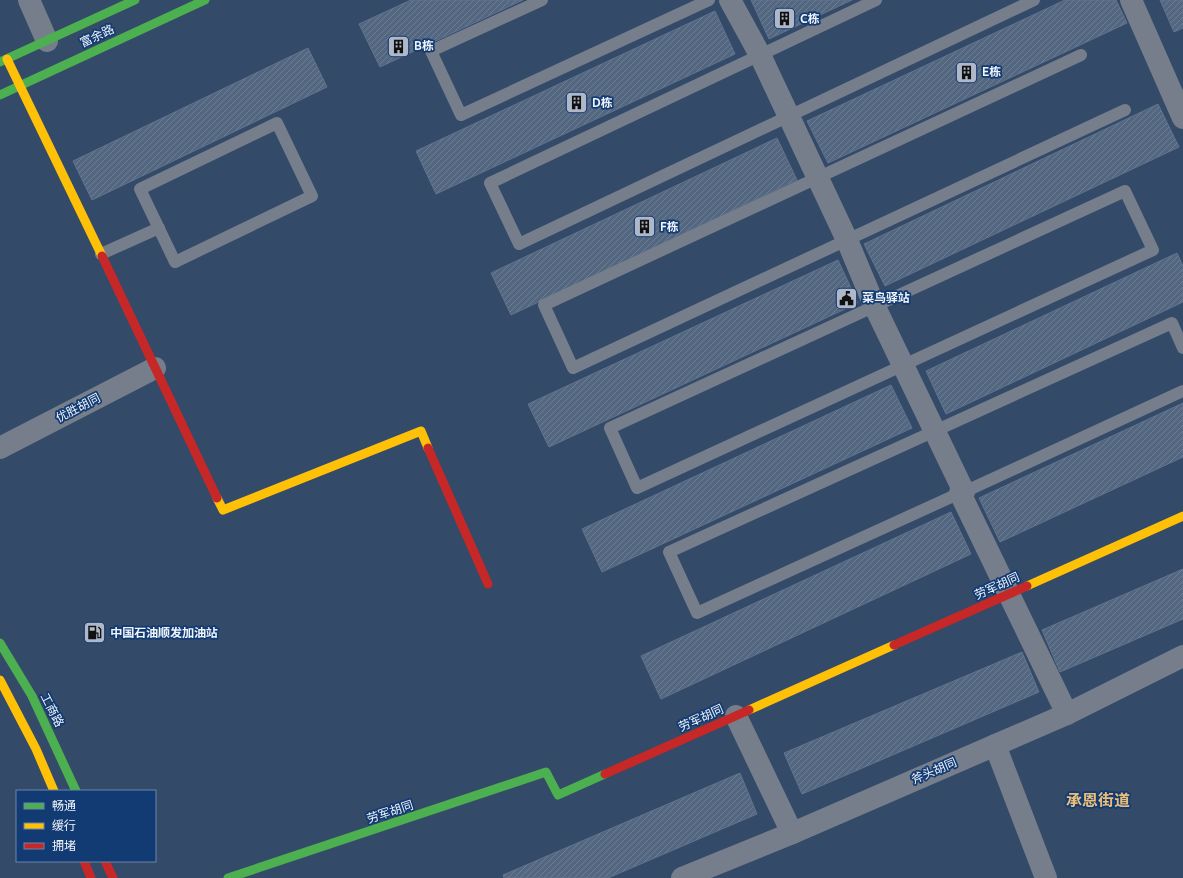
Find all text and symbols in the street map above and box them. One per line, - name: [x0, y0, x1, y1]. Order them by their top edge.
- building icon: C栋: [772, 6, 798, 32]
- place label: C栋: [800, 12, 820, 25]
- street label: 富余路: [78, 22, 116, 49]
- building icon: B栋: [385, 33, 411, 59]
- place label: B栋: [414, 39, 434, 52]
- building icon: E栋: [954, 59, 980, 85]
- place label: E栋: [982, 65, 1001, 78]
- building icon: D栋: [563, 90, 589, 116]
- place label: D栋: [592, 96, 613, 109]
- building icon: F栋: [631, 214, 657, 240]
- place label: F栋: [660, 220, 679, 233]
- public building icon: 菜鸟驿站: [833, 285, 859, 311]
- place label: 菜鸟驿站: [862, 291, 910, 304]
- street label: 优胜胡同: [53, 391, 102, 424]
- street label: 劳军胡同: [972, 570, 1021, 601]
- fuel station icon: 中国石油顺发加油站: [82, 620, 108, 646]
- place label: 中国石油顺发加油站: [110, 626, 218, 639]
- street label: 工商路: [38, 691, 66, 729]
- street label: 劳军胡同: [676, 702, 725, 733]
- street label: 斧头胡同: [909, 755, 958, 786]
- legend: [16, 790, 156, 862]
- district label: 承恩街道: [1066, 791, 1130, 809]
- street label: 劳军胡同: [365, 798, 415, 825]
- text: 畅通: [52, 799, 76, 812]
- text: 缓行: [52, 819, 76, 832]
- text: 拥堵: [52, 839, 76, 852]

